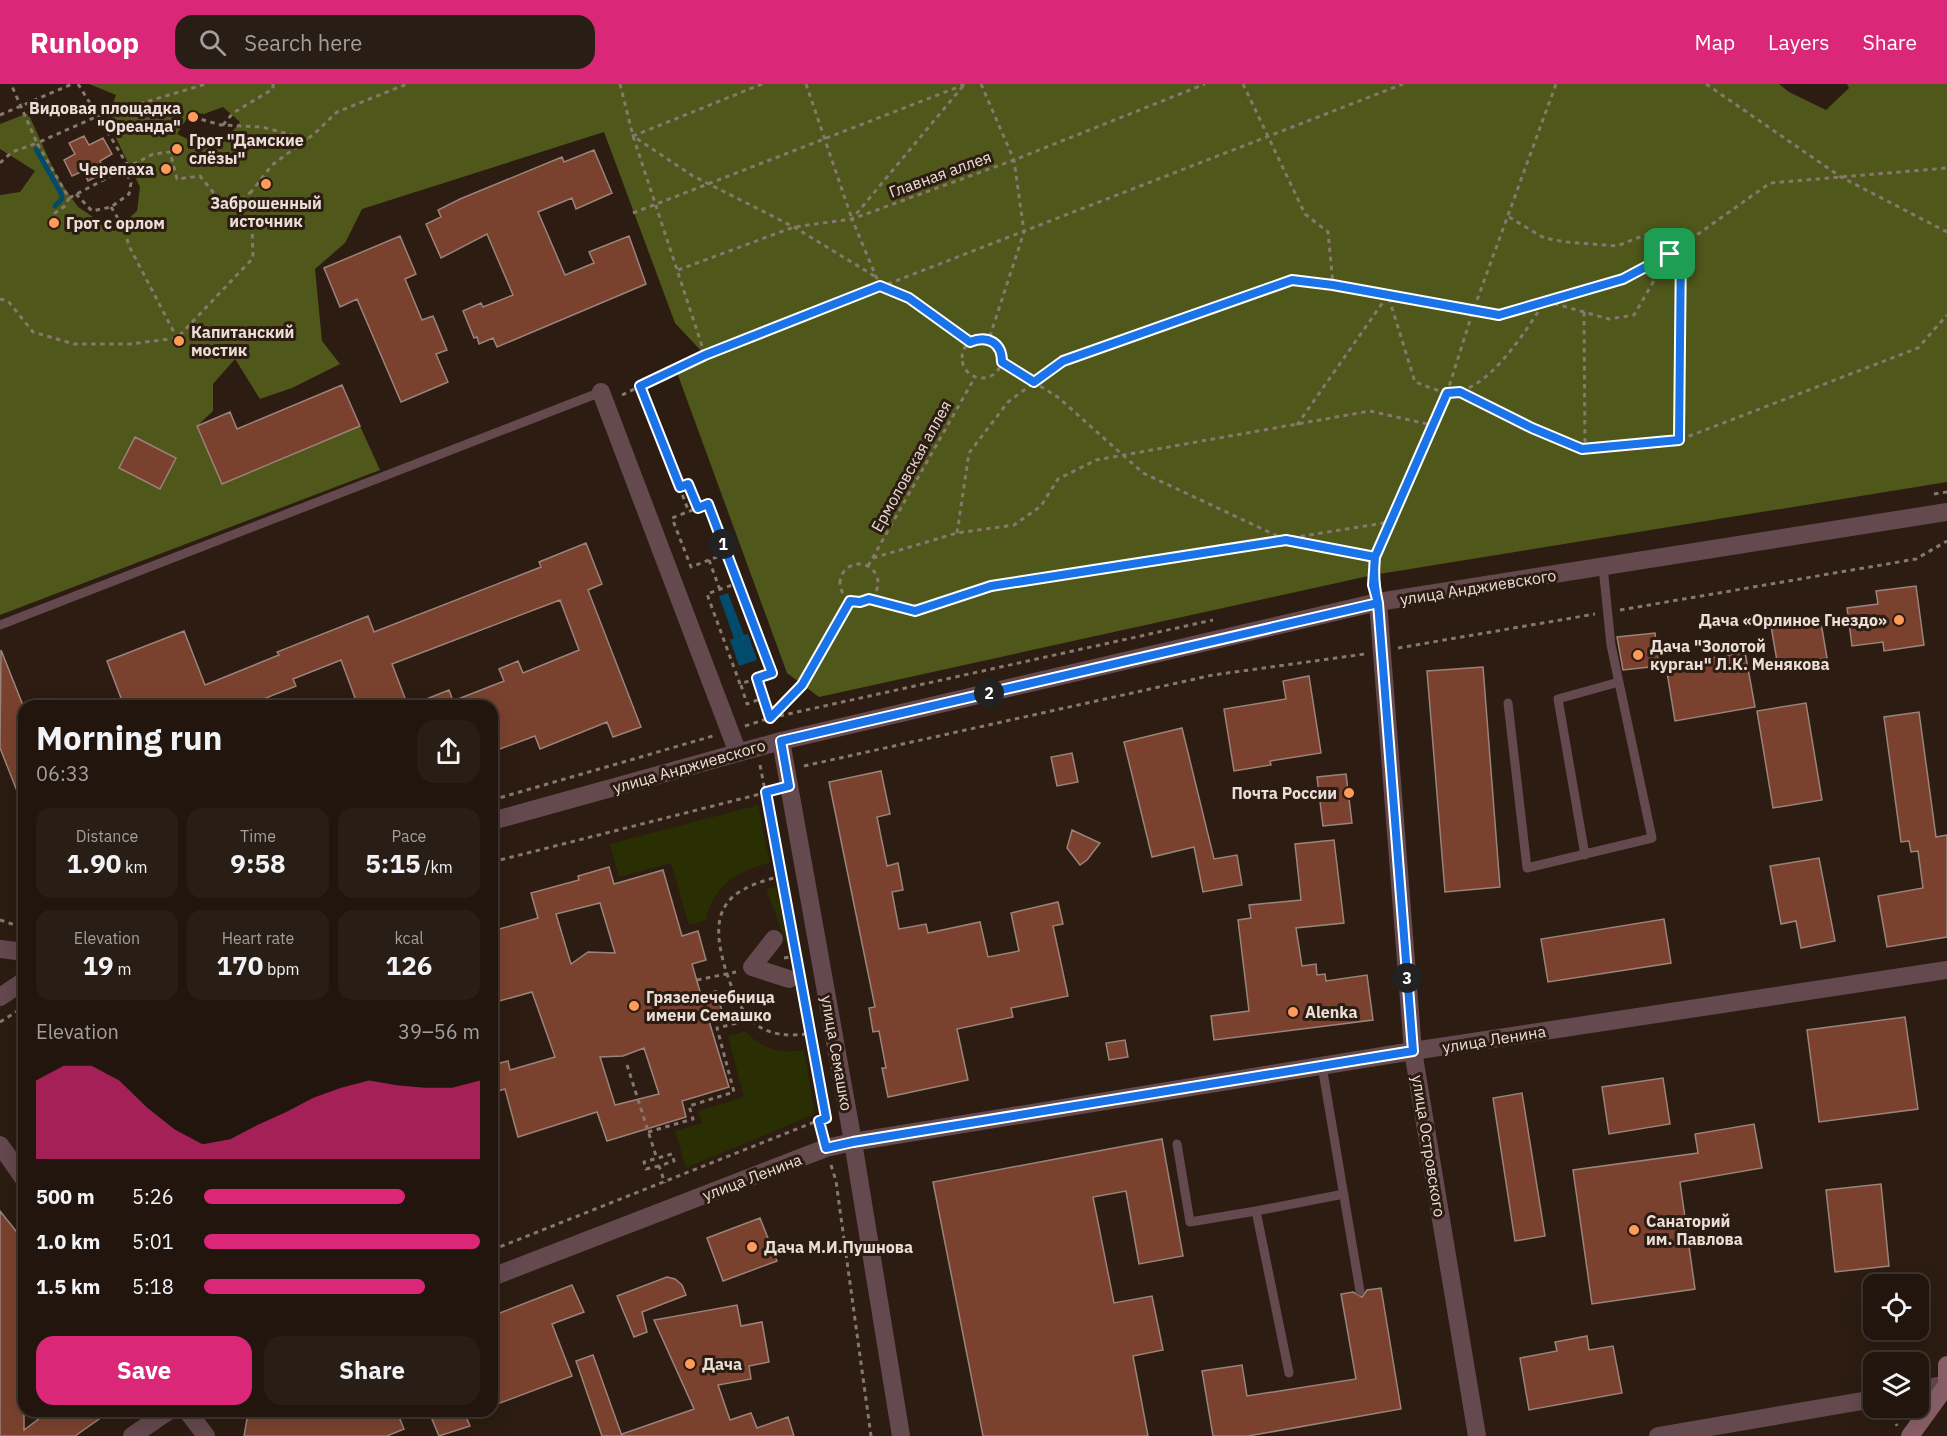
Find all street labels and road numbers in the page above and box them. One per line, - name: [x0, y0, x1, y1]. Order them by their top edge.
- street label: Главная аллея: [886, 146, 994, 202]
- street label: Ермоловская аллея: [867, 397, 955, 535]
- street label: улица Анджиевского: [1398, 565, 1558, 609]
- street label: улица Анджиевского: [610, 735, 768, 797]
- street label: улица Семашко: [817, 994, 857, 1112]
- street label: улица Ленина: [1441, 1021, 1548, 1057]
- street label: улица Островского: [1408, 1074, 1450, 1218]
- street label: улица Ленина: [700, 1149, 805, 1205]

